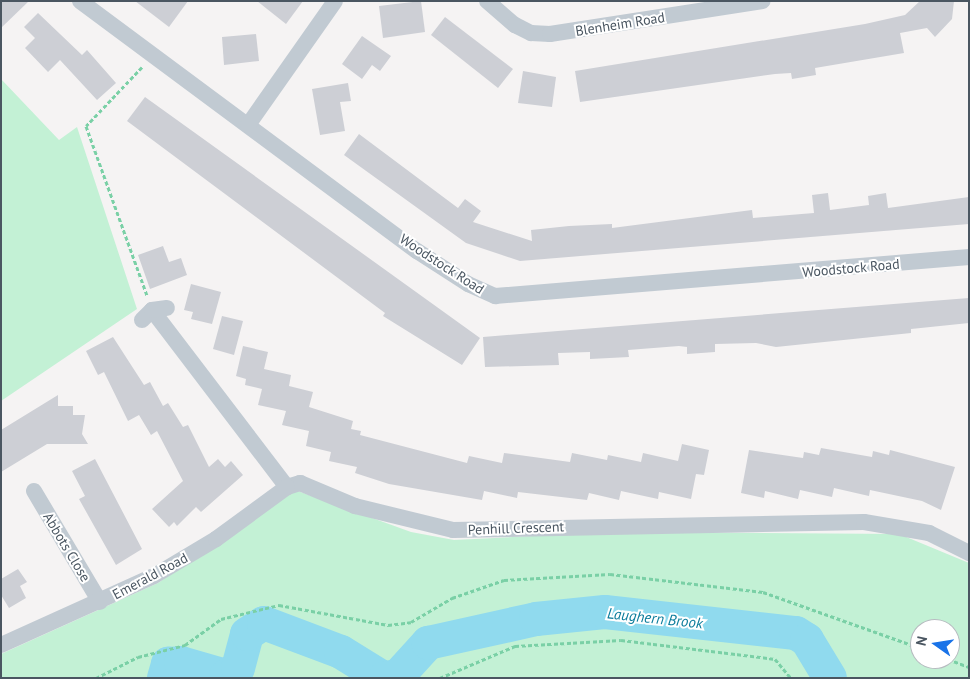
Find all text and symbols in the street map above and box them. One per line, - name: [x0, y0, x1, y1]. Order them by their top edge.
- street label: Blenheim Road: [574, 9, 666, 39]
- street label: Woodstock Road: [396, 230, 488, 298]
- street label: Woodstock Road: [801, 255, 901, 281]
- street label: Abbots Close: [40, 509, 94, 585]
- street label: Penhill Crescent: [468, 518, 564, 538]
- street label: Emerald Road: [110, 549, 190, 603]
- water label: Laughern Brook: [606, 604, 704, 632]
- north arrow: [910, 619, 960, 669]
- text: N: [912, 634, 931, 647]

